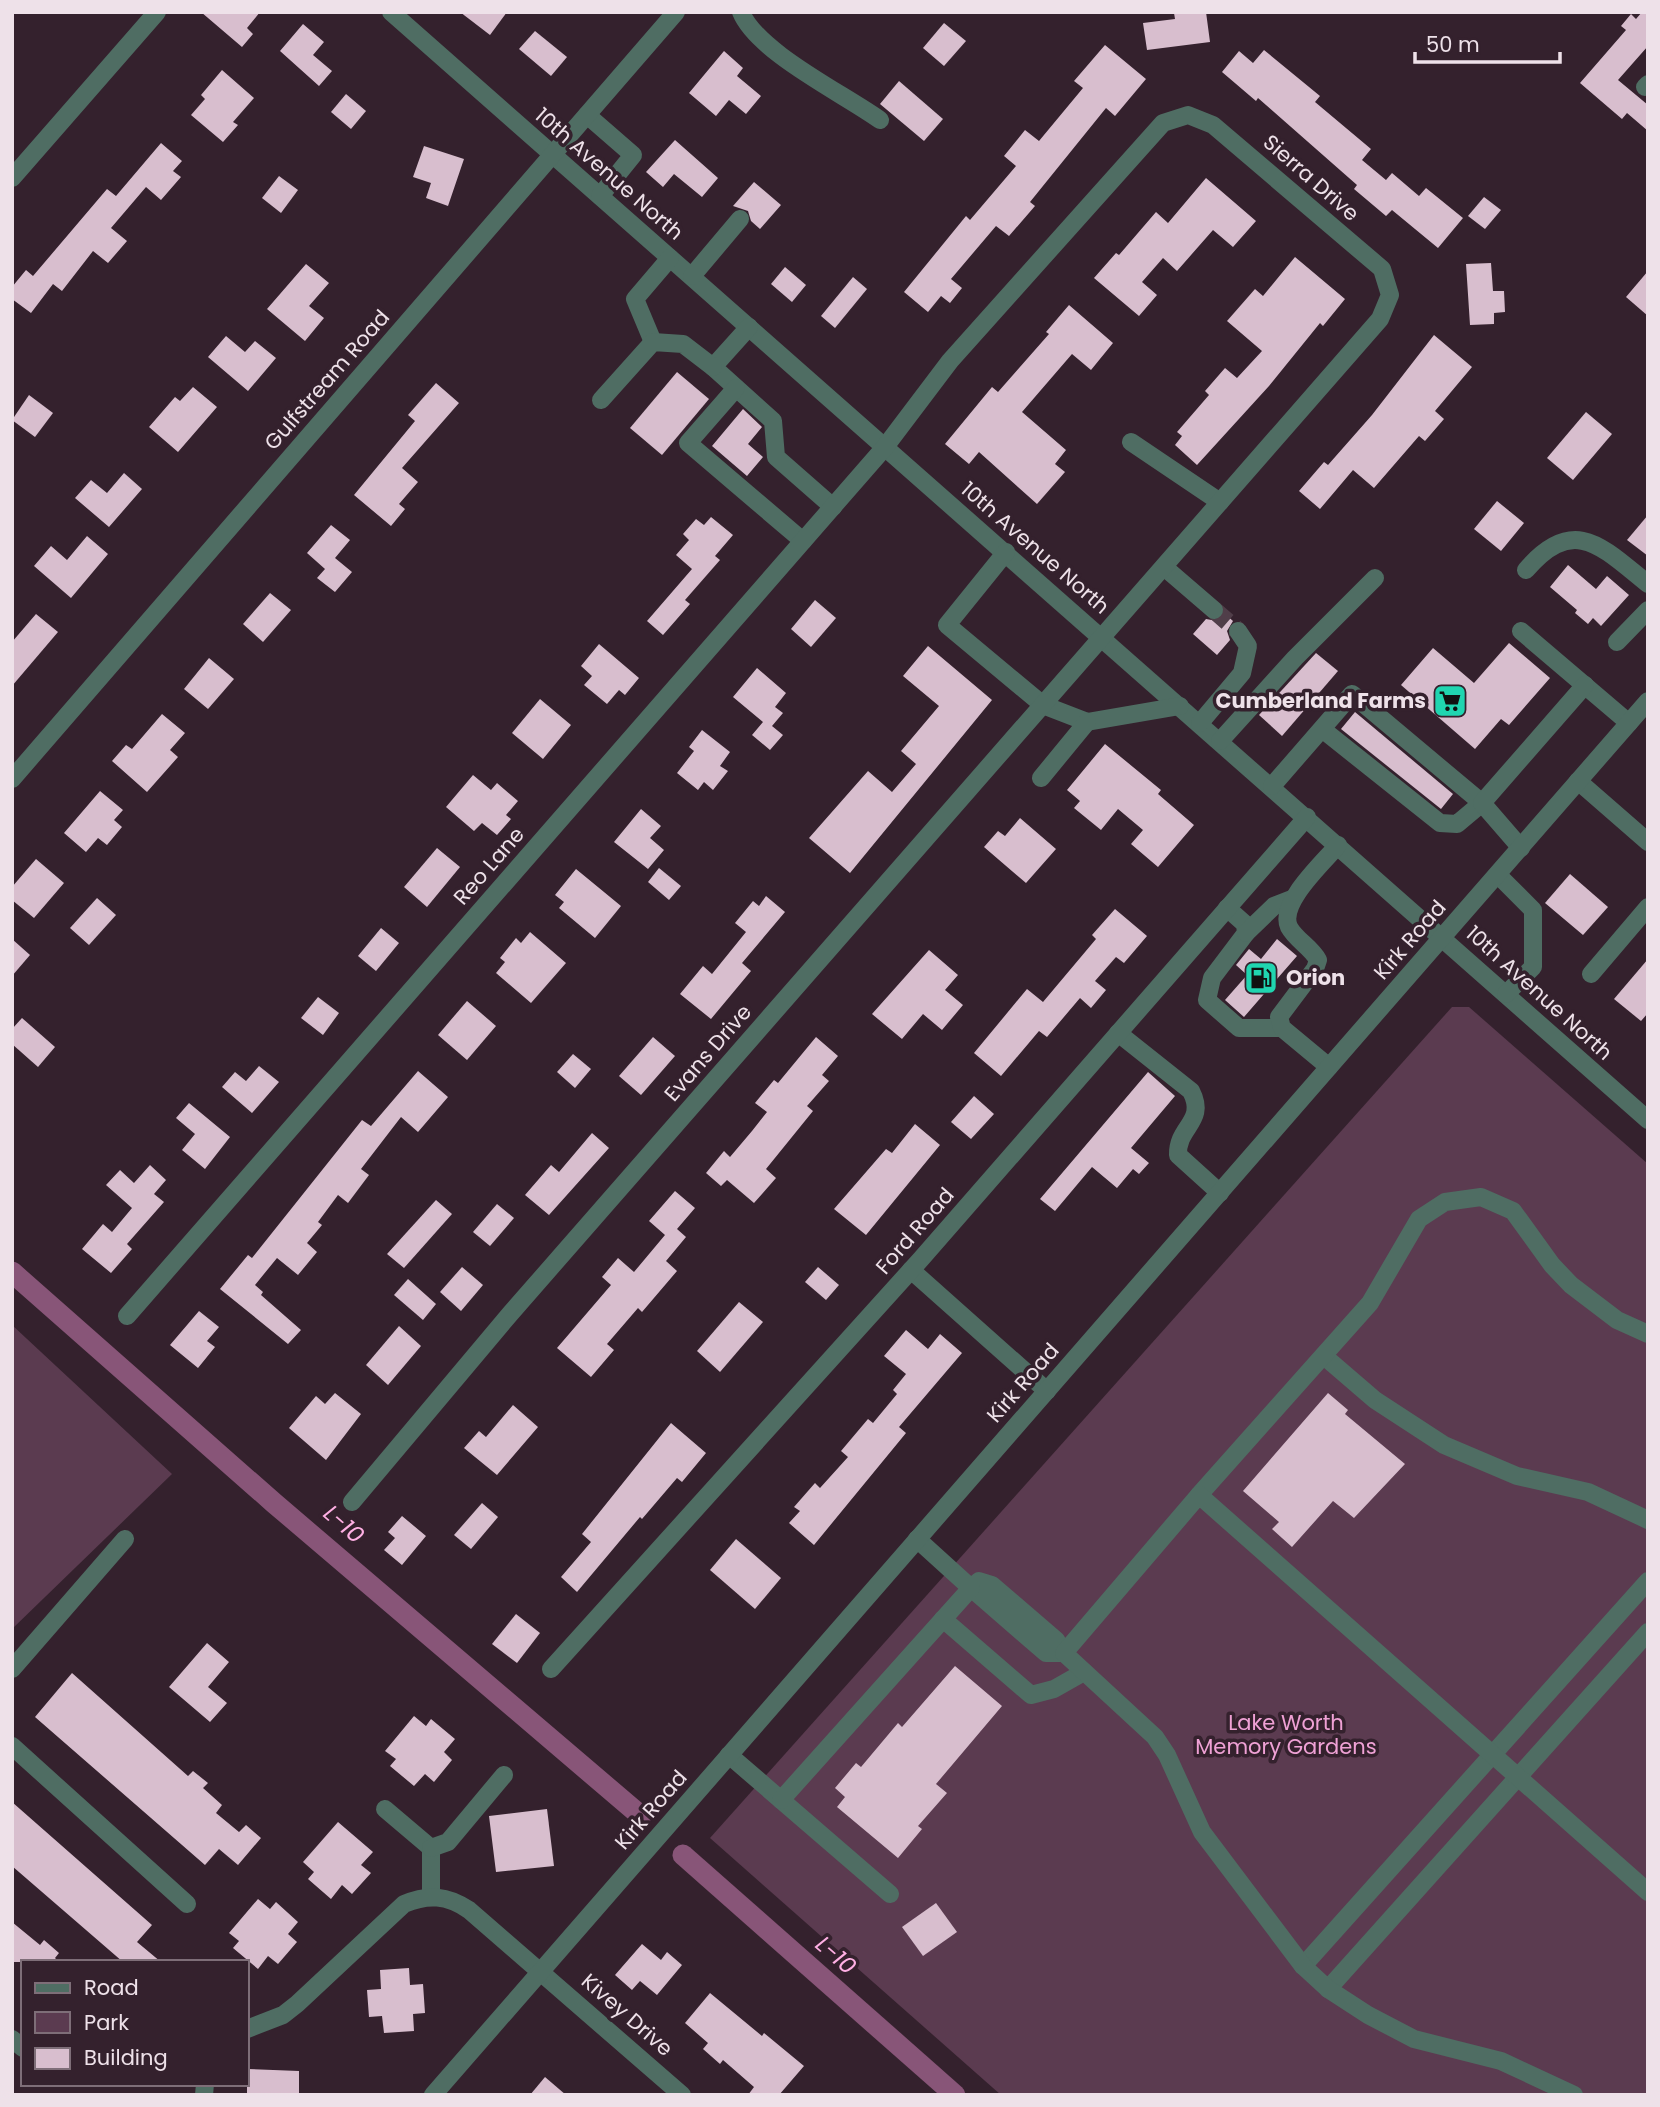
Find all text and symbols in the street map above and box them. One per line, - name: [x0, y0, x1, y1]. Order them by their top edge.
- scale bar: [1415, 21, 1560, 65]
- text: 50 m: [1426, 30, 1480, 59]
- street label: 10th Avenue North: [529, 101, 690, 246]
- street label: Sierra Drive: [1257, 128, 1366, 227]
- street label: Gulfstream Road: [258, 303, 396, 456]
- street label: 10th Avenue North: [955, 475, 1116, 620]
- supermarket icon: Cumberland Farms: [1431, 682, 1469, 720]
- place label: Cumberland Farms: [1215, 686, 1426, 715]
- street label: Reo Lane: [447, 820, 531, 911]
- street label: Kirk Road: [1367, 894, 1452, 986]
- street label: 10th Avenue North: [1460, 919, 1619, 1066]
- fuel station icon: Orion: [1242, 959, 1280, 997]
- place label: Orion: [1286, 963, 1345, 992]
- street label: Evans Drive: [658, 998, 758, 1107]
- street label: Ford Road: [869, 1181, 960, 1280]
- street label: Kirk Road: [980, 1337, 1065, 1429]
- water label: L-10: [317, 1497, 371, 1551]
- park label: Lake Worth Memory Gardens: [1195, 1708, 1377, 1761]
- street label: Kirk Road: [608, 1764, 693, 1856]
- water label: L-10: [809, 1928, 863, 1982]
- legend: [21, 1960, 248, 2086]
- street label: Kivey Drive: [575, 1967, 679, 2063]
- text: Road: [84, 1973, 139, 2002]
- text: Park: [84, 2008, 129, 2037]
- text: Building: [84, 2043, 168, 2072]

